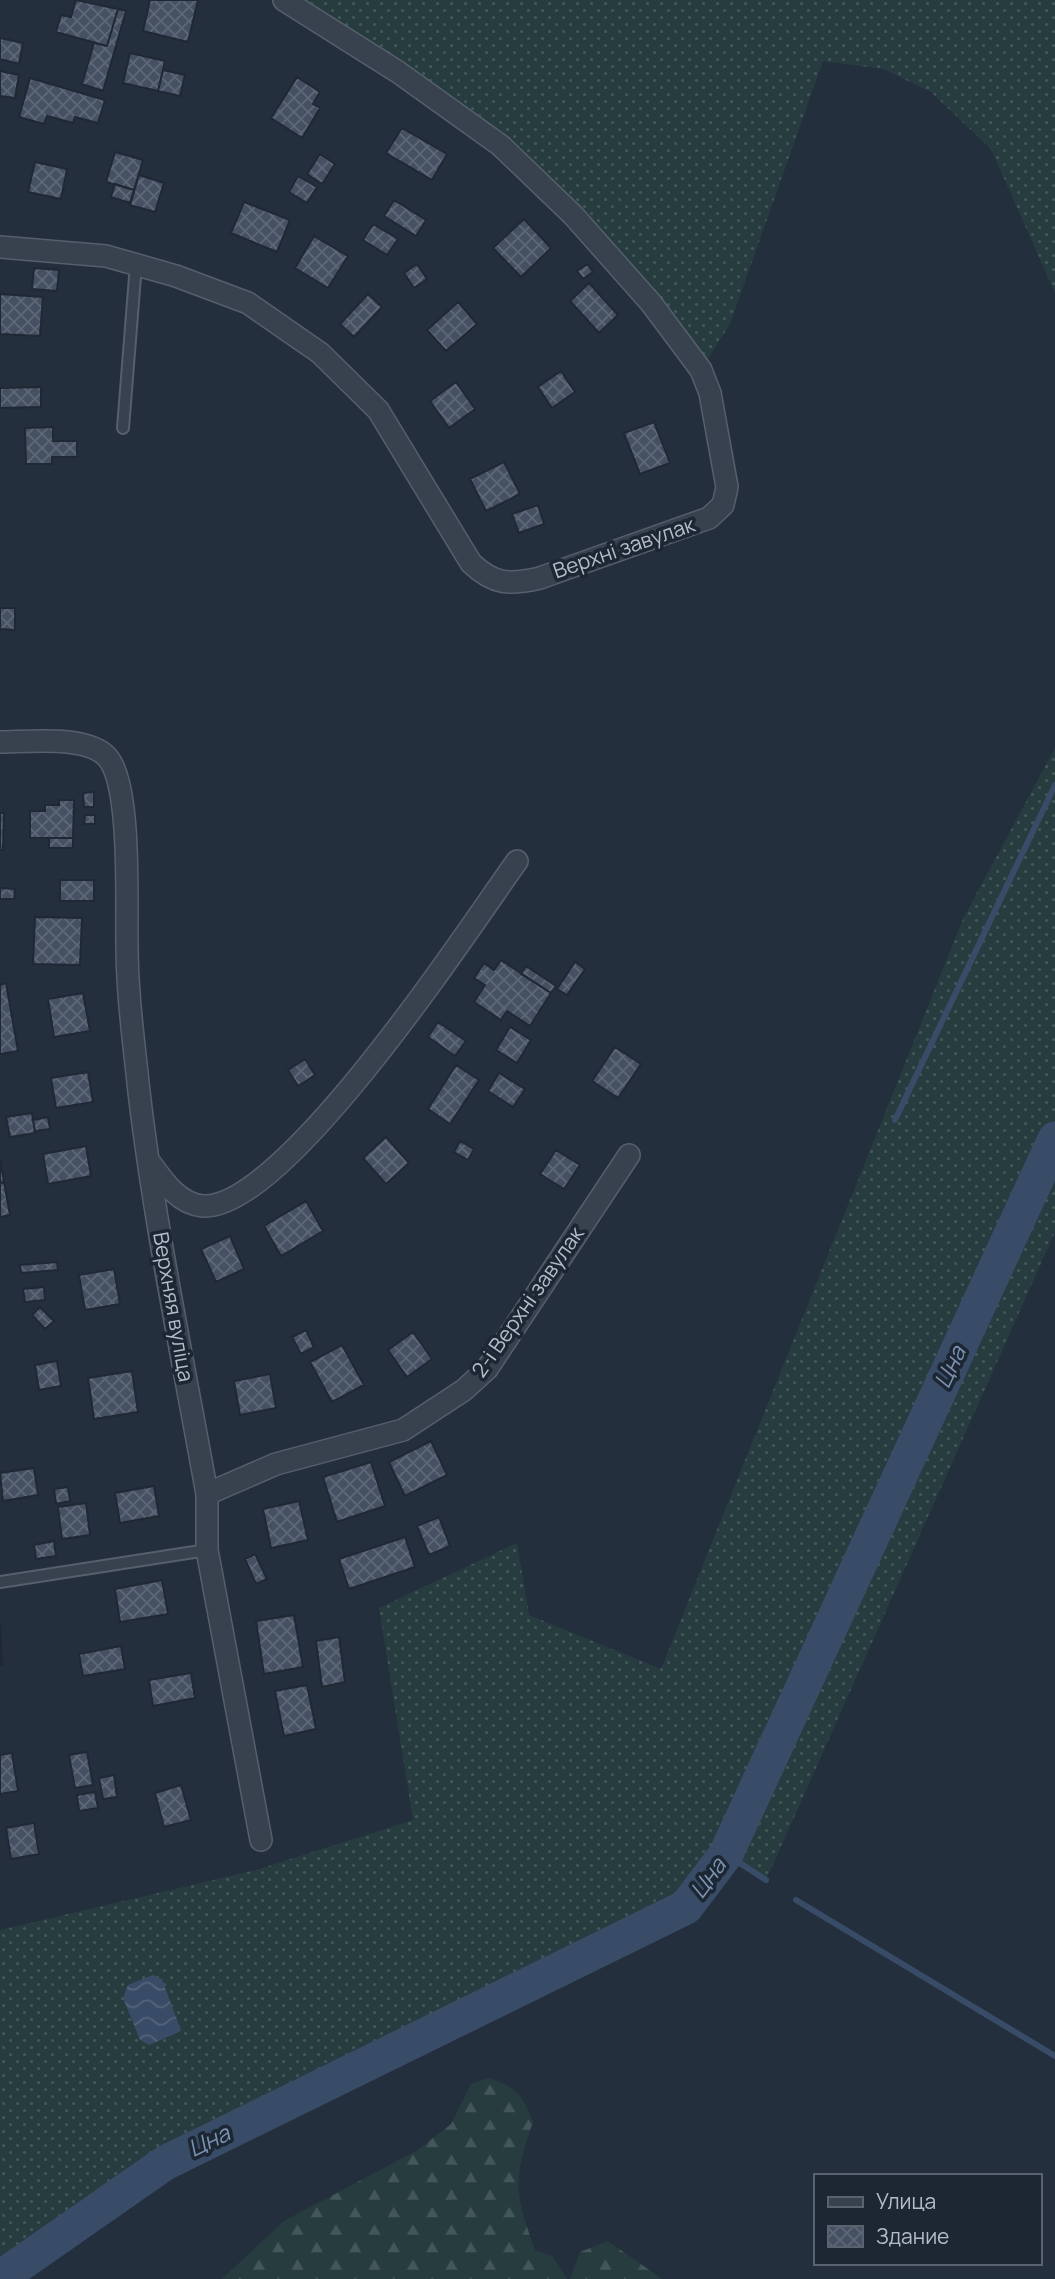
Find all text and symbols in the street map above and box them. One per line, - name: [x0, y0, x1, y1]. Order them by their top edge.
- street label: Верхні завулак: [549, 510, 699, 584]
- street label: 2-і Верхні завулак: [465, 1220, 590, 1382]
- street label: Верхняя вуліца: [147, 1230, 201, 1384]
- water label: Цна: [926, 1339, 973, 1393]
- water label: Цна: [682, 1850, 733, 1904]
- water label: Цна: [182, 2116, 236, 2164]
- legend: [814, 2174, 1041, 2265]
- text: Улица: [876, 2187, 936, 2215]
- text: Здание: [876, 2222, 949, 2250]

